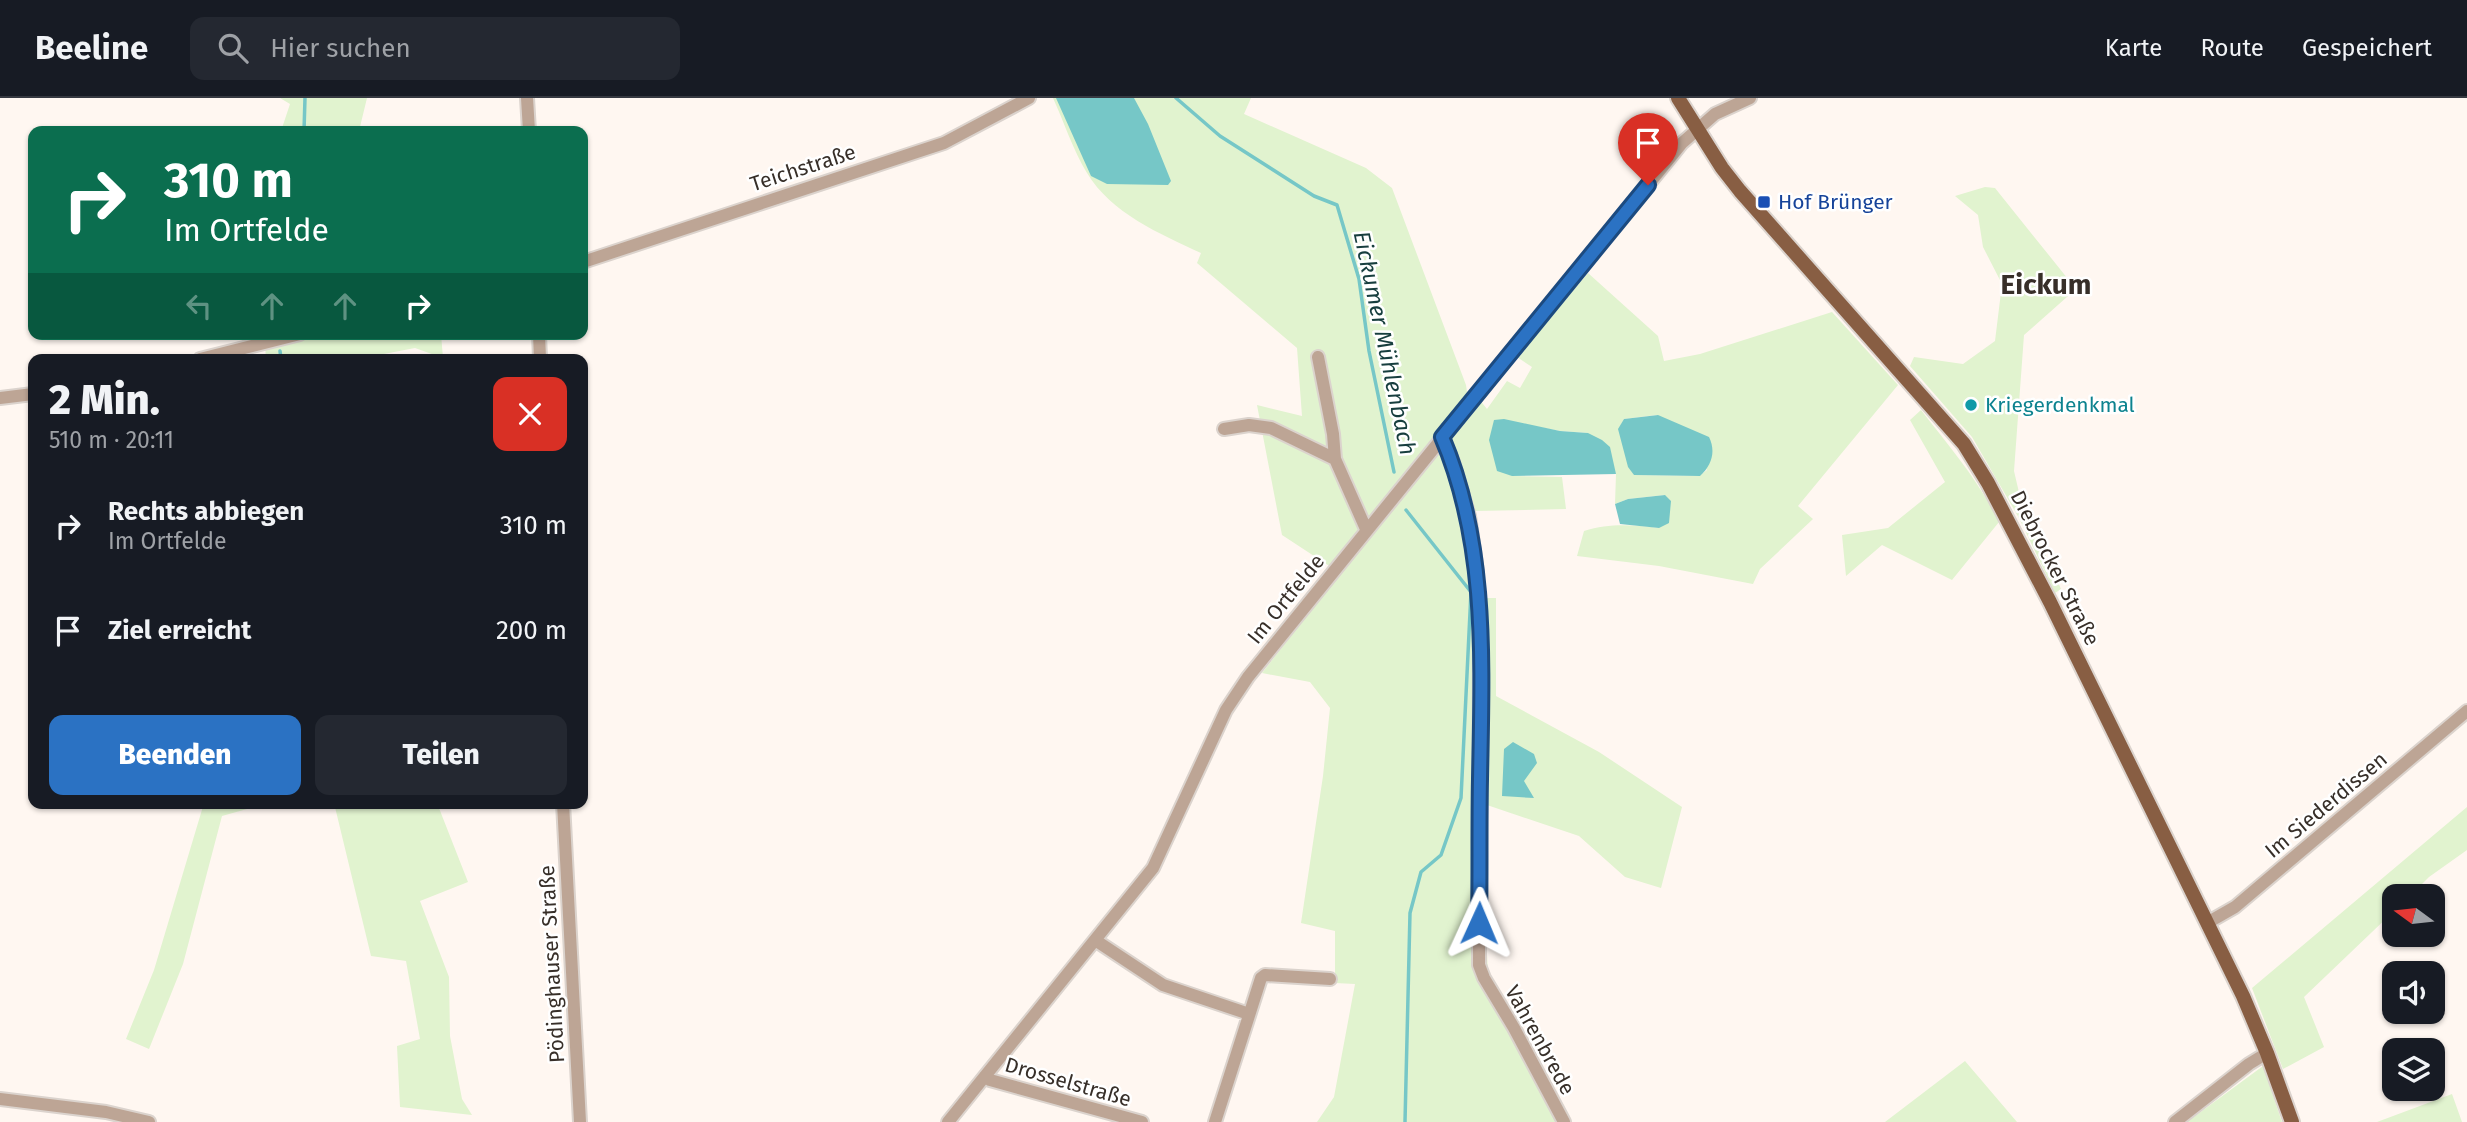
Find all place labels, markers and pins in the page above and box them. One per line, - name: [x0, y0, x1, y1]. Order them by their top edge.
- pin: [1618, 113, 1678, 185]
- place label: Hof Brünger: [1778, 189, 1893, 215]
- marker: Hof Brünger: [1756, 194, 1772, 210]
- place label: Kriegerdenkmal: [1985, 392, 2135, 418]
- marker: Kriegerdenkmal: [1963, 397, 1979, 413]

